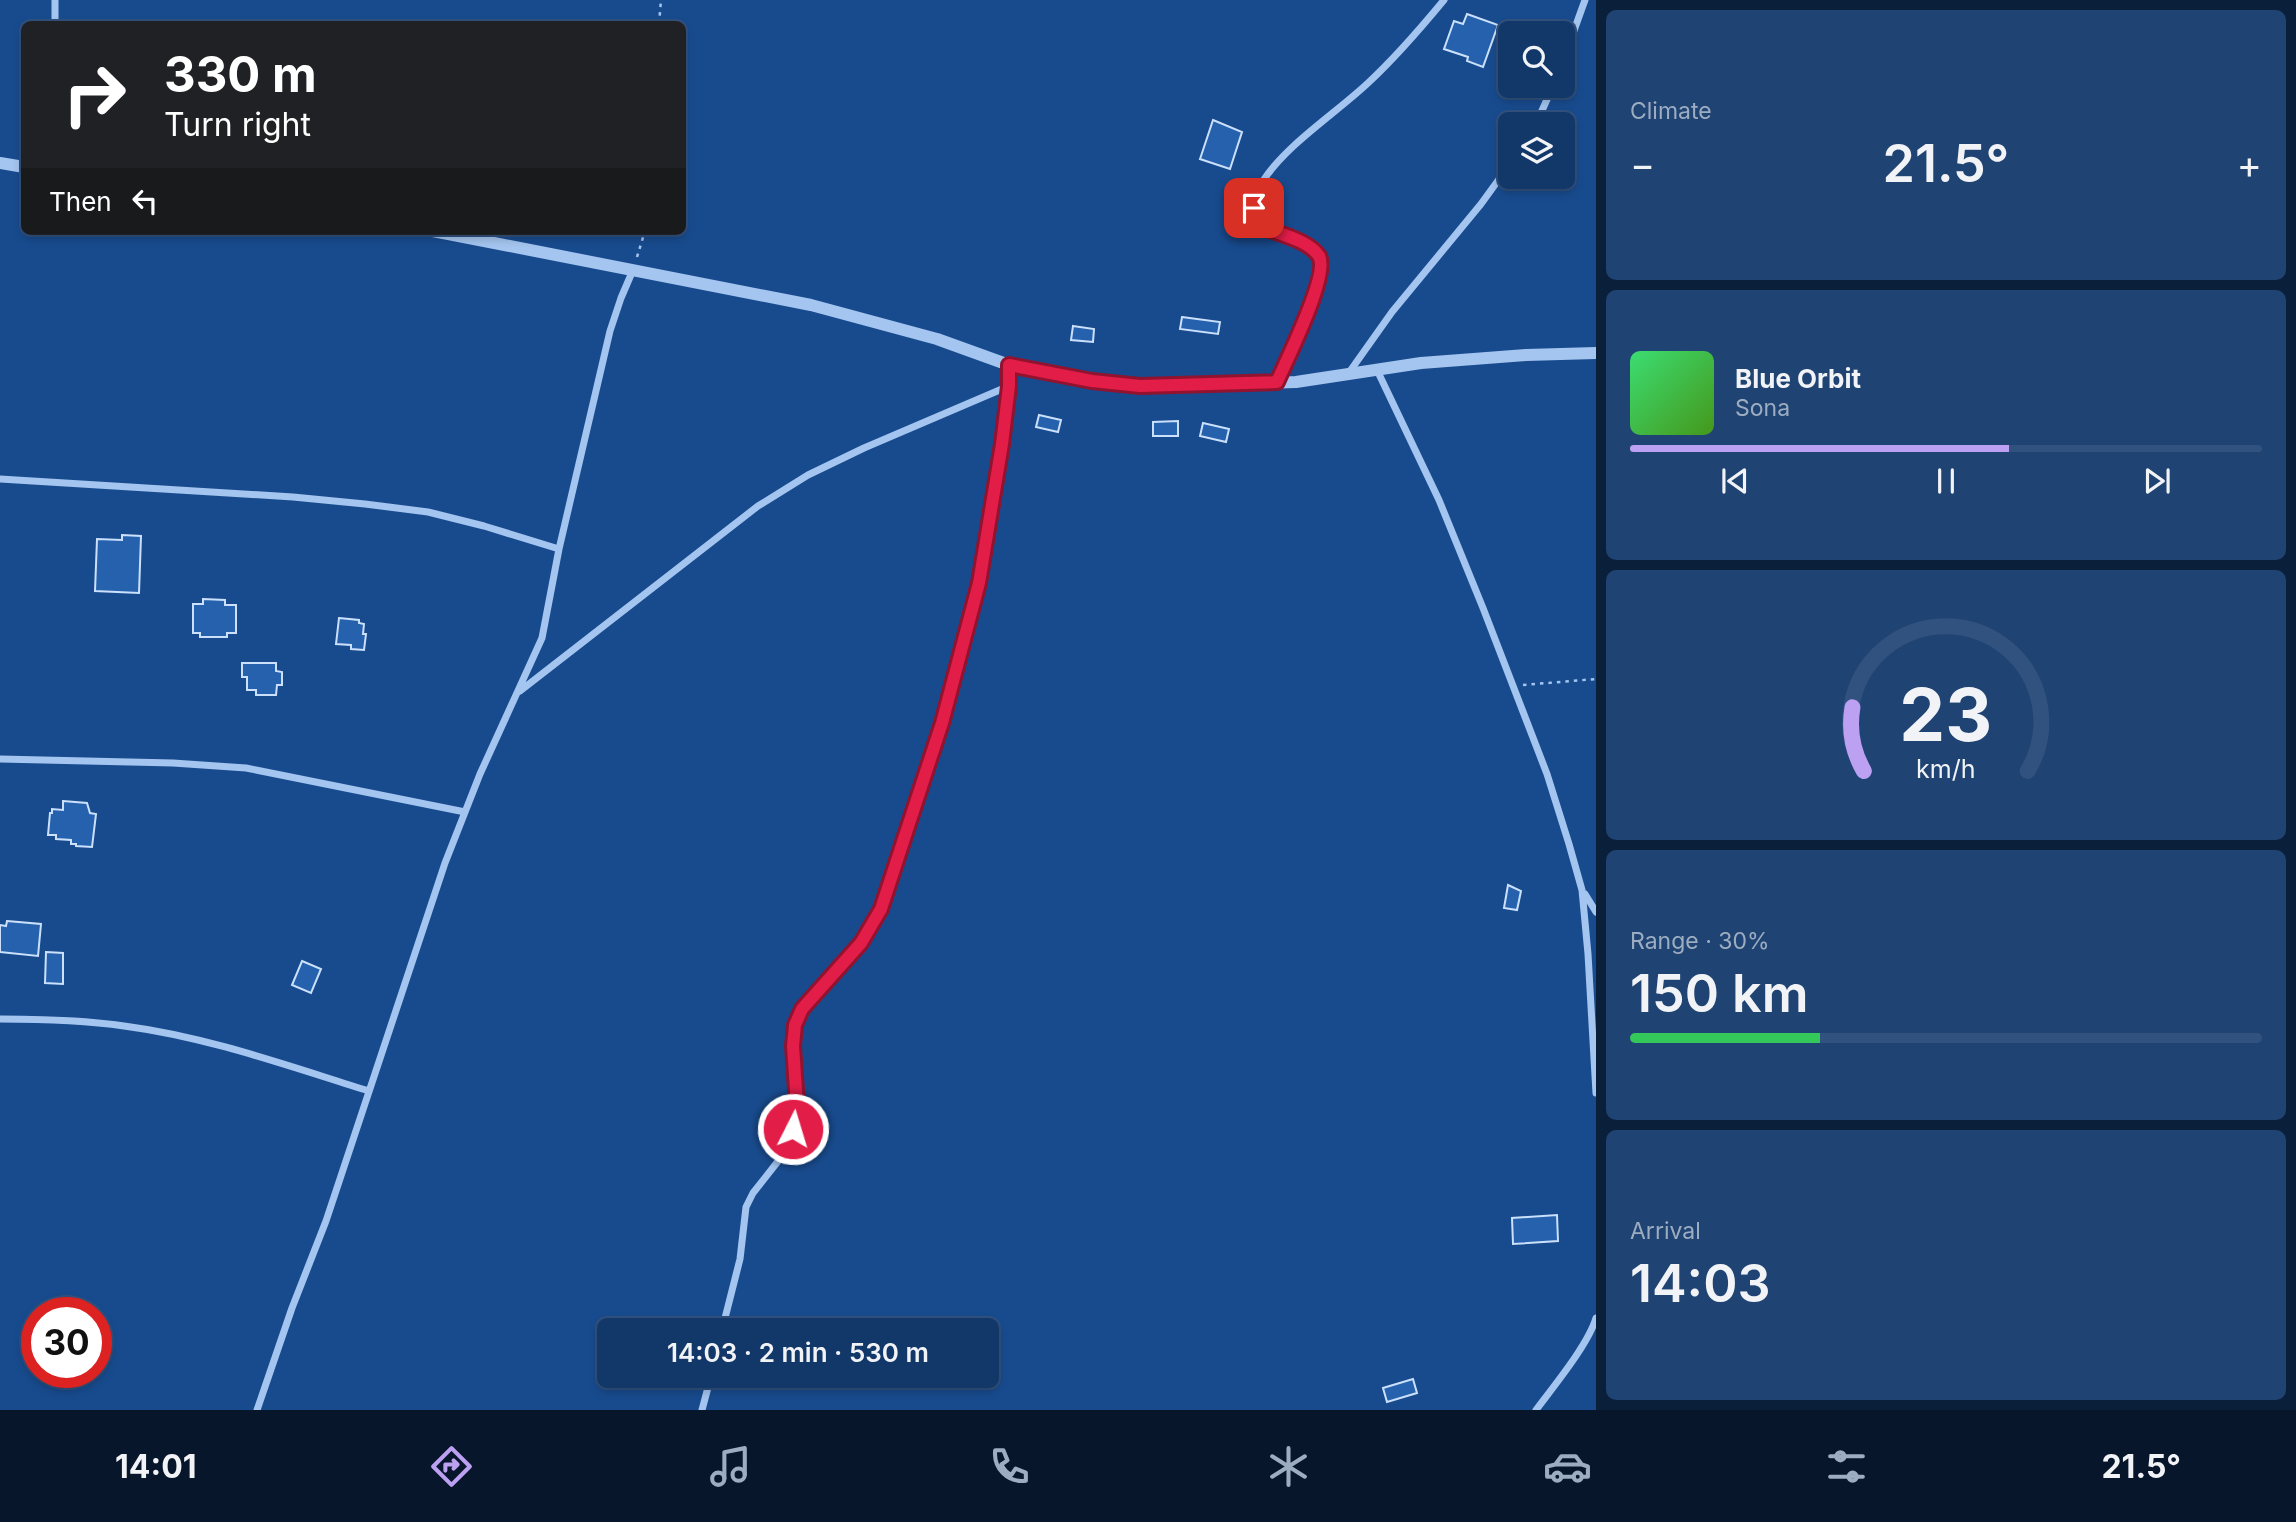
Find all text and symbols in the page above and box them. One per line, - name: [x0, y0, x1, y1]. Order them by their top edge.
- map controls: [1498, 21, 1575, 189]
- button: search: [1498, 21, 1575, 98]
- text: 330 m: [164, 45, 317, 104]
- icon: right: [49, 49, 140, 140]
- text: Climate: [1630, 97, 1712, 125]
- text: Turn right: [164, 105, 311, 144]
- button: layers: [1498, 112, 1575, 189]
- text: 21.5°: [1883, 132, 2009, 195]
- text: −: [1630, 141, 1655, 187]
- text: +: [2237, 141, 2262, 187]
- pin: [1224, 178, 1284, 238]
- icon: left: [126, 182, 164, 220]
- text: Then: [49, 186, 112, 217]
- icon: arrive: [1235, 189, 1273, 227]
- text: Blue Orbit: [1735, 363, 1861, 394]
- text: Sona: [1735, 394, 1790, 422]
- icon: previous: [1716, 462, 1754, 500]
- icon: pause: [1927, 462, 1965, 500]
- icon: next: [2138, 462, 2176, 500]
- text: 23: [1900, 670, 1992, 759]
- text: km/h: [1916, 754, 1976, 784]
- text: Range · 30%: [1630, 927, 1770, 955]
- text: 150 km: [1630, 962, 1809, 1025]
- position arrow: [756, 1092, 830, 1166]
- text: Arrival: [1630, 1217, 1701, 1245]
- text: 14:03: [1630, 1252, 1771, 1315]
- speed limit sign: 30: [21, 1297, 112, 1388]
- text: 14:03 · 2 min · 530 m: [667, 1337, 929, 1368]
- icon: directions: [427, 1442, 476, 1491]
- icon: music: [706, 1442, 755, 1491]
- icon: phone: [985, 1442, 1034, 1491]
- icon: climate: [1264, 1442, 1313, 1491]
- icon: car: [1543, 1442, 1592, 1491]
- icon: filters: [1822, 1442, 1871, 1491]
- text: 14:01: [115, 1447, 197, 1486]
- text: 21.5°: [2101, 1447, 2181, 1486]

